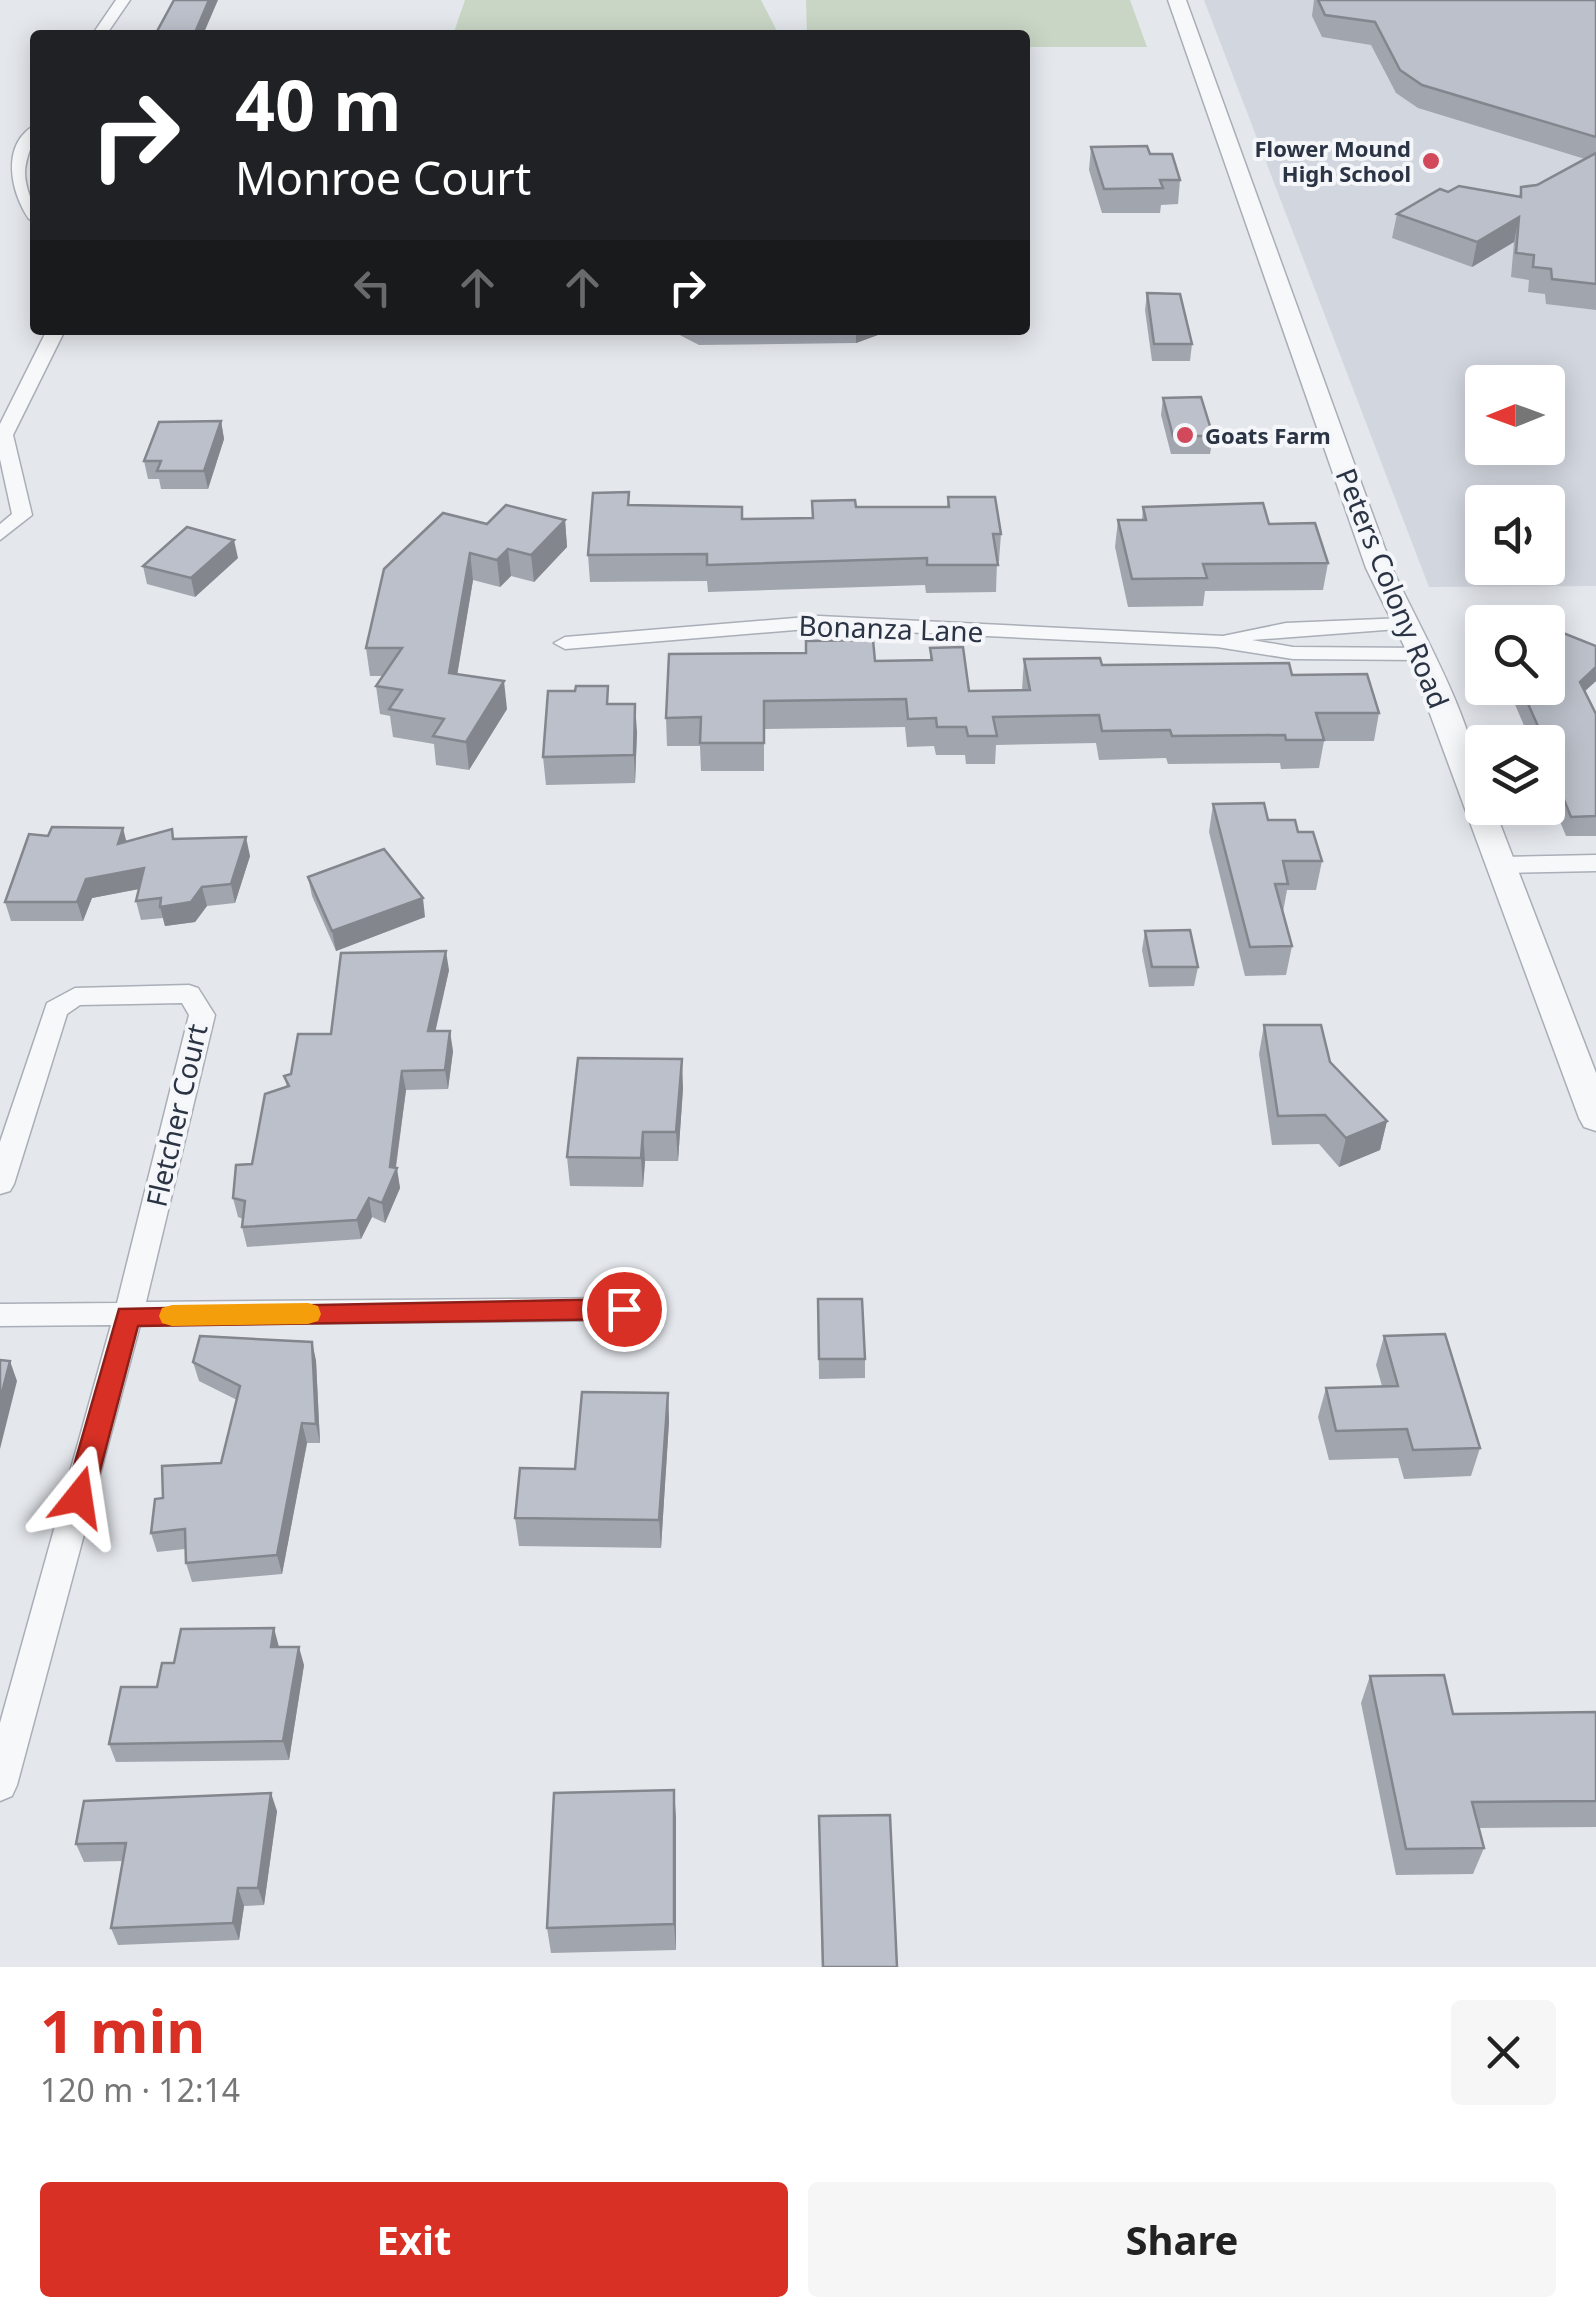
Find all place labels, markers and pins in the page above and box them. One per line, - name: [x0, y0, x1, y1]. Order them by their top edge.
- place label: Flower Mound High School: [1255, 133, 1411, 188]
- marker: Flower Mound High School: [1420, 150, 1442, 172]
- place label: Goats Farm: [1205, 420, 1331, 450]
- marker: Goats Farm: [1174, 424, 1196, 446]
- pin: [582, 1267, 667, 1352]

